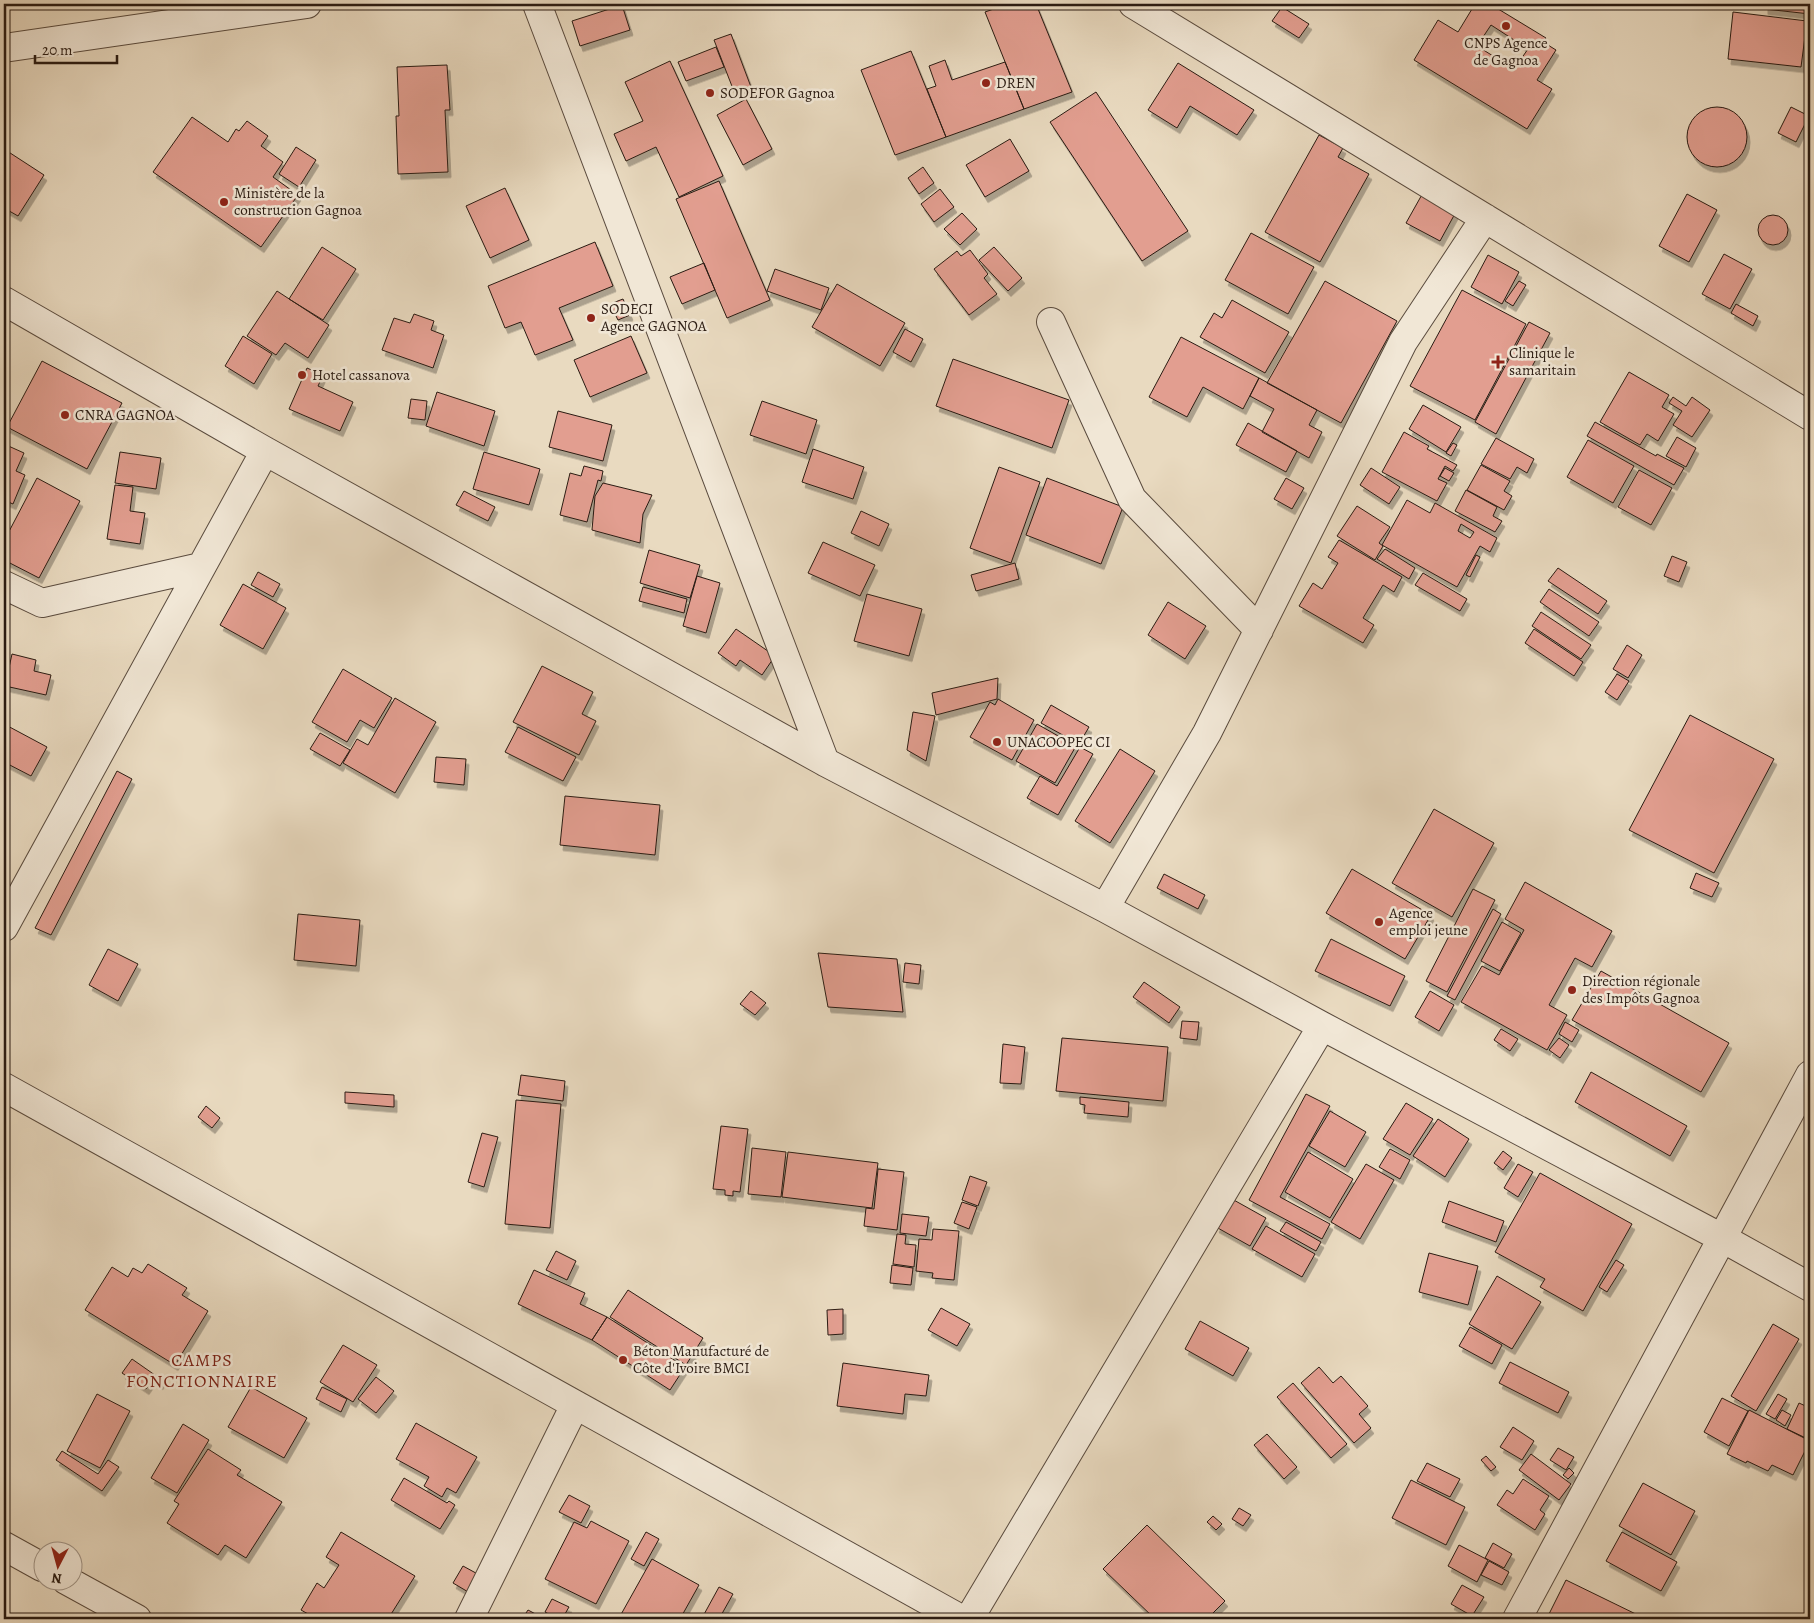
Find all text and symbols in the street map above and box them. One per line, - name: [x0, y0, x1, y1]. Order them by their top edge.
- marker: CNPS Agence de Gagnoa: [1500, 20, 1512, 32]
- scale bar: [35, 32, 118, 64]
- place label: CNPS Agence de Gagnoa: [1464, 33, 1548, 70]
- text: 20 m: [42, 40, 73, 60]
- place label: DREN: [996, 73, 1036, 93]
- marker: DREN: [980, 77, 992, 89]
- place label: SODEFOR Gagnoa: [720, 83, 835, 103]
- marker: SODEFOR Gagnoa: [704, 87, 716, 99]
- place label: Ministère de la construction Gagnoa: [234, 183, 362, 220]
- marker: Ministère de la construction Gagnoa: [218, 196, 230, 208]
- place label: SODECI Agence GAGNOA: [600, 299, 707, 336]
- marker: SODECI Agence GAGNOA: [585, 312, 597, 324]
- place label: Clinique le samaritain: [1509, 343, 1576, 380]
- marker: Clinique le samaritain: [1491, 355, 1505, 369]
- place label: Hotel cassanova: [312, 365, 410, 385]
- marker: Hotel cassanova: [296, 369, 308, 381]
- place label: CNRA GAGNOA: [75, 405, 175, 425]
- marker: CNRA GAGNOA: [59, 409, 71, 421]
- place label: UNACOOPEC CI: [1007, 732, 1110, 752]
- marker: UNACOOPEC CI: [991, 736, 1003, 748]
- place label: Agence emploi jeune: [1388, 903, 1468, 940]
- marker: Agence emploi jeune: [1373, 916, 1385, 928]
- place label: Direction régionale des Impôts Gagnoa: [1582, 971, 1701, 1008]
- marker: Direction régionale des Impôts Gagnoa: [1566, 984, 1578, 996]
- place label: Béton Manufacturé de Côte d'Ivoire BMCI: [633, 1341, 770, 1378]
- district label: CAMPS FONCTIONNAIRE: [126, 1348, 278, 1393]
- marker: Béton Manufacturé de Côte d'Ivoire BMCI: [617, 1354, 629, 1366]
- north arrow: [32, 1540, 82, 1590]
- text: N: [51, 1568, 63, 1588]

